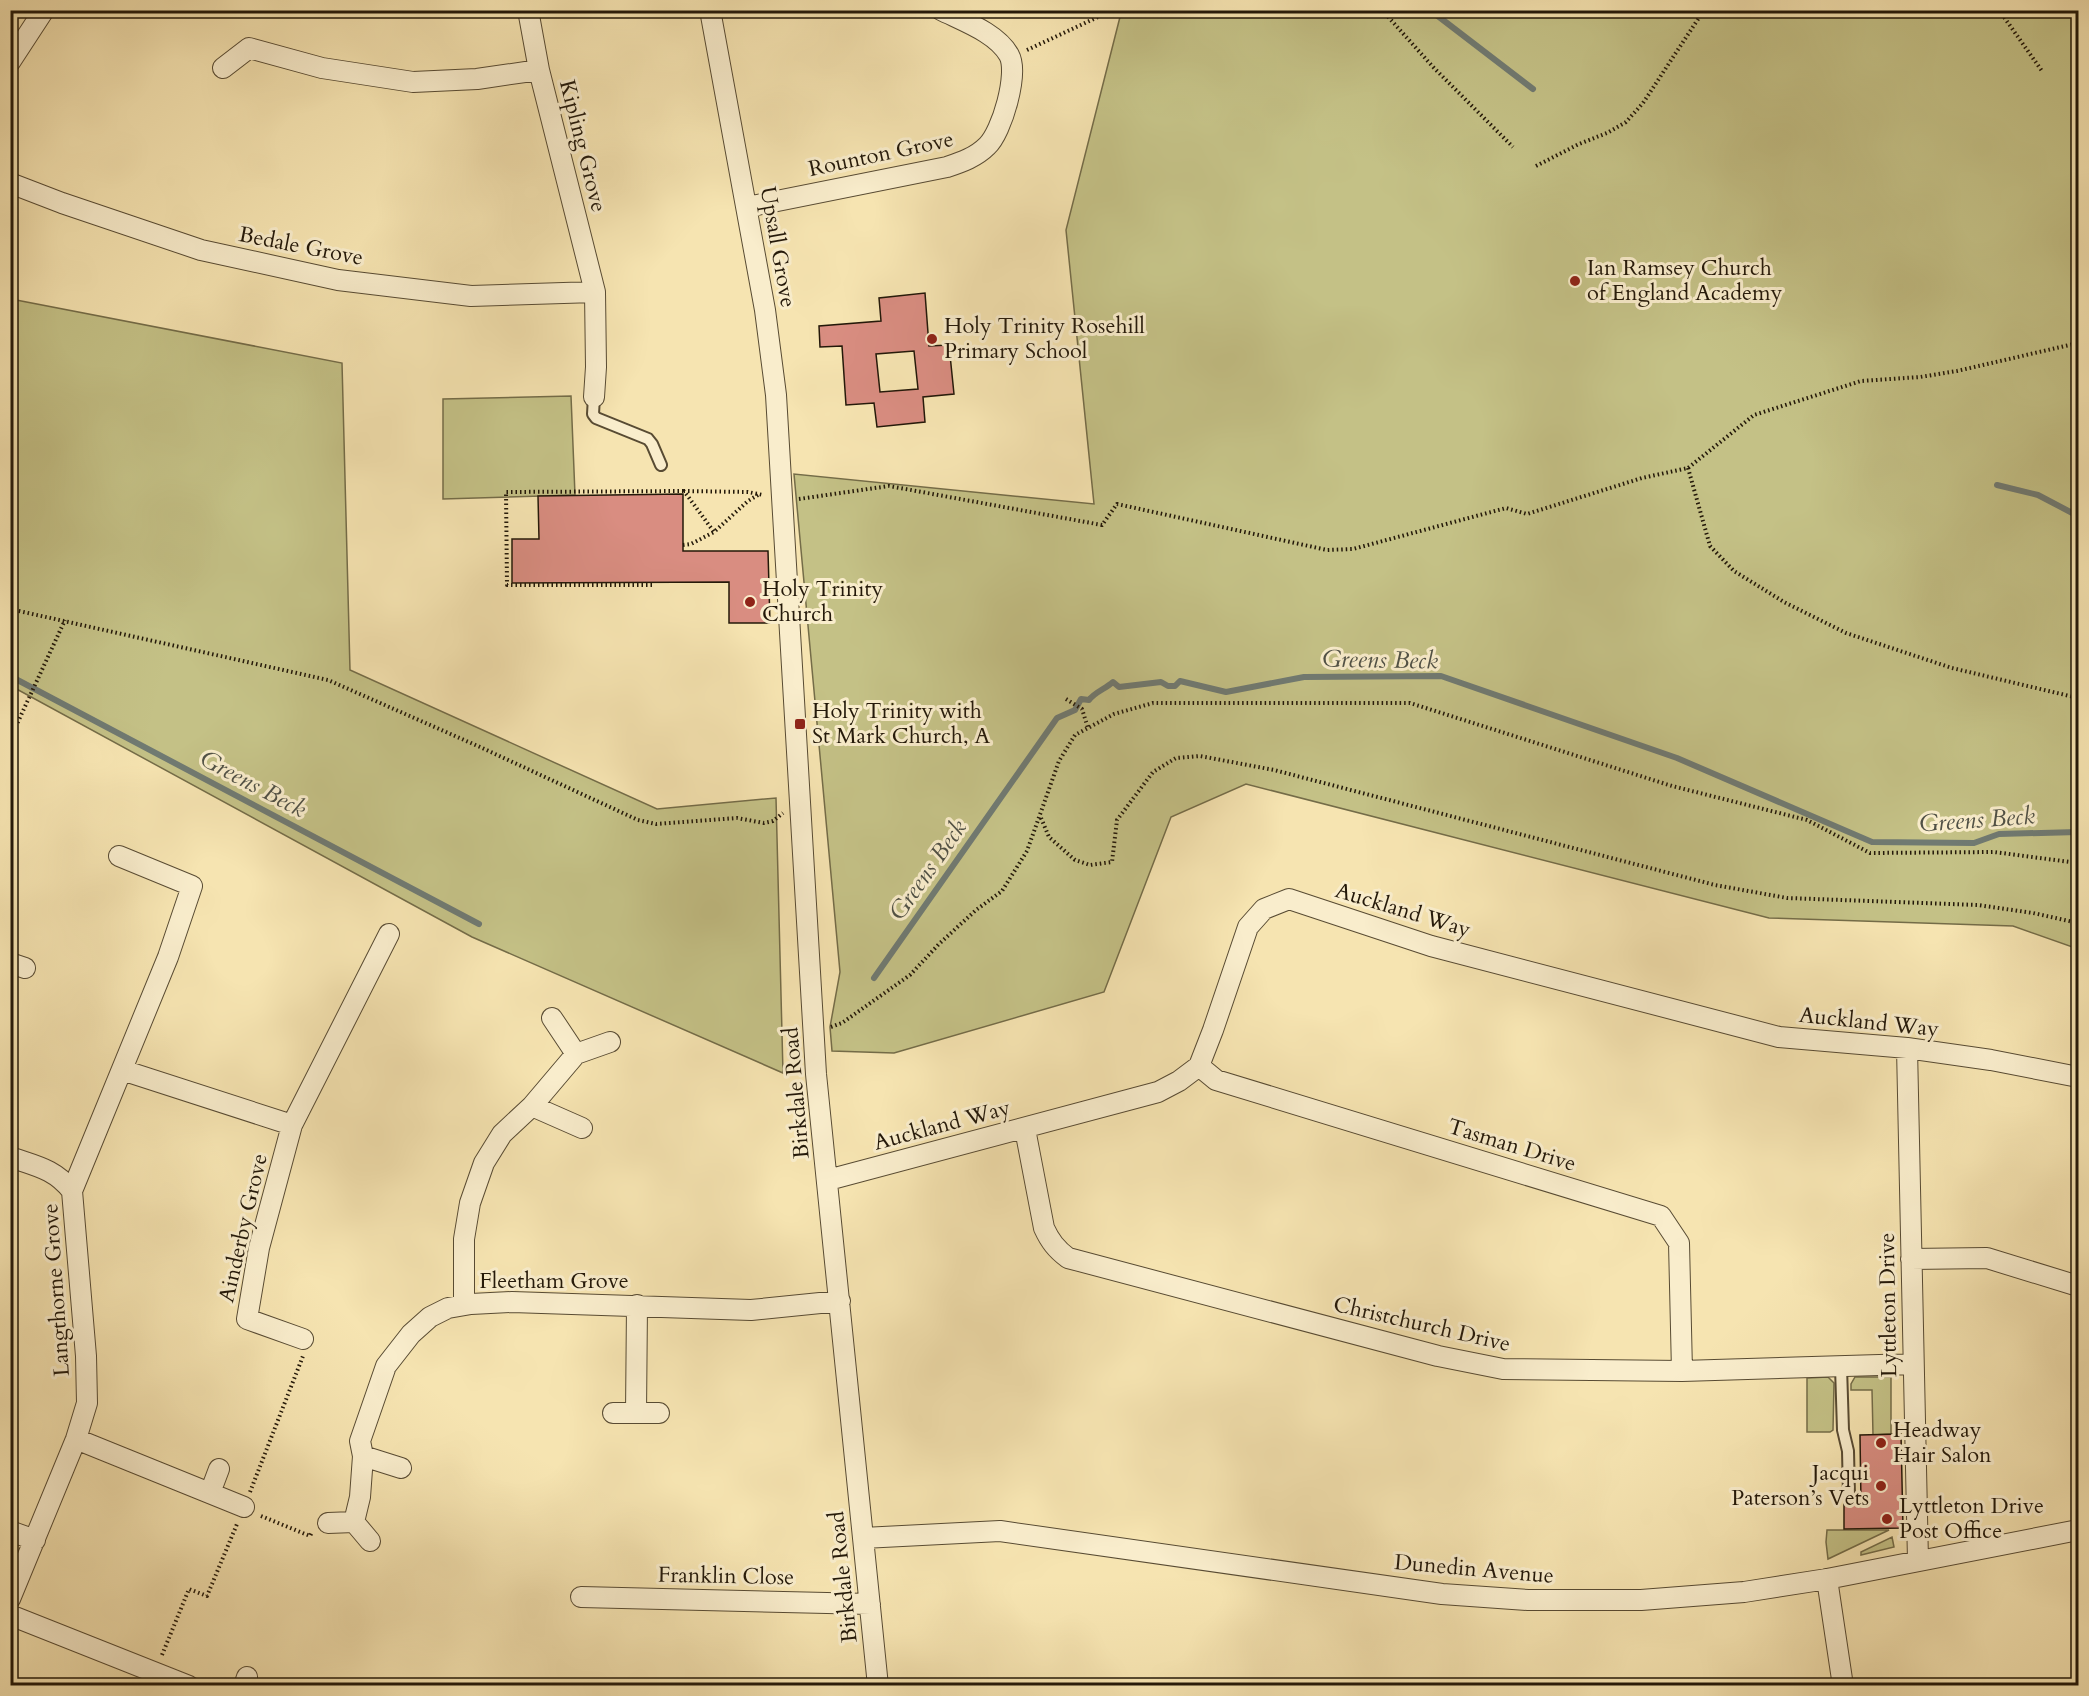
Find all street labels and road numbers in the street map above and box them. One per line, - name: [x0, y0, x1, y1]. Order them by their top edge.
- street label: Kipling Grove: [552, 77, 614, 215]
- street label: Rounton Grove: [806, 124, 956, 184]
- street label: Upsall Grove: [753, 184, 803, 310]
- street label: Bedale Grove: [236, 219, 366, 273]
- street label: Auckland Way: [1332, 875, 1475, 945]
- street label: Auckland Way: [1798, 1000, 1941, 1044]
- street label: Birkdale Road: [775, 1026, 817, 1160]
- street label: Auckland Way: [870, 1092, 1014, 1158]
- street label: Tasman Drive: [1444, 1111, 1580, 1179]
- street label: Ainderby Grove: [211, 1151, 275, 1305]
- street label: Langthorne Grove: [35, 1202, 77, 1378]
- street label: Lyttleton Drive: [1872, 1232, 1904, 1378]
- street label: Fleetham Grove: [479, 1266, 629, 1296]
- street label: Christchurch Drive: [1331, 1289, 1513, 1359]
- street label: Birkdale Road: [821, 1510, 865, 1644]
- street label: Dunedin Avenue: [1393, 1547, 1555, 1591]
- street label: Franklin Close: [658, 1560, 794, 1592]

